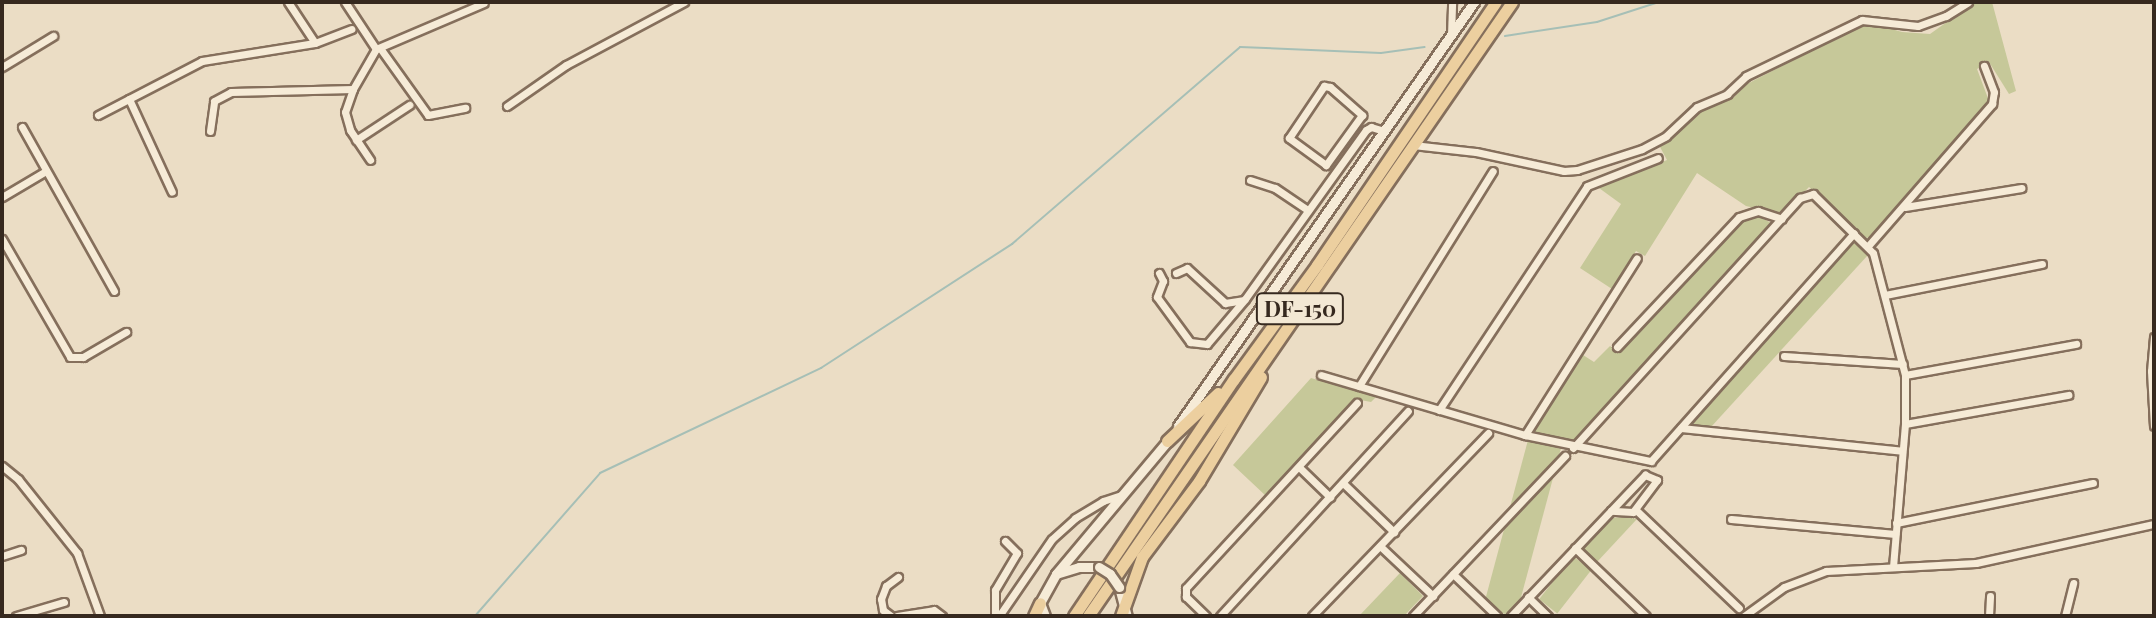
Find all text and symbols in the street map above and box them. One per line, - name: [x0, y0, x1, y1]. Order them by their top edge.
- road number: DF-150: [1254, 291, 1346, 327]

